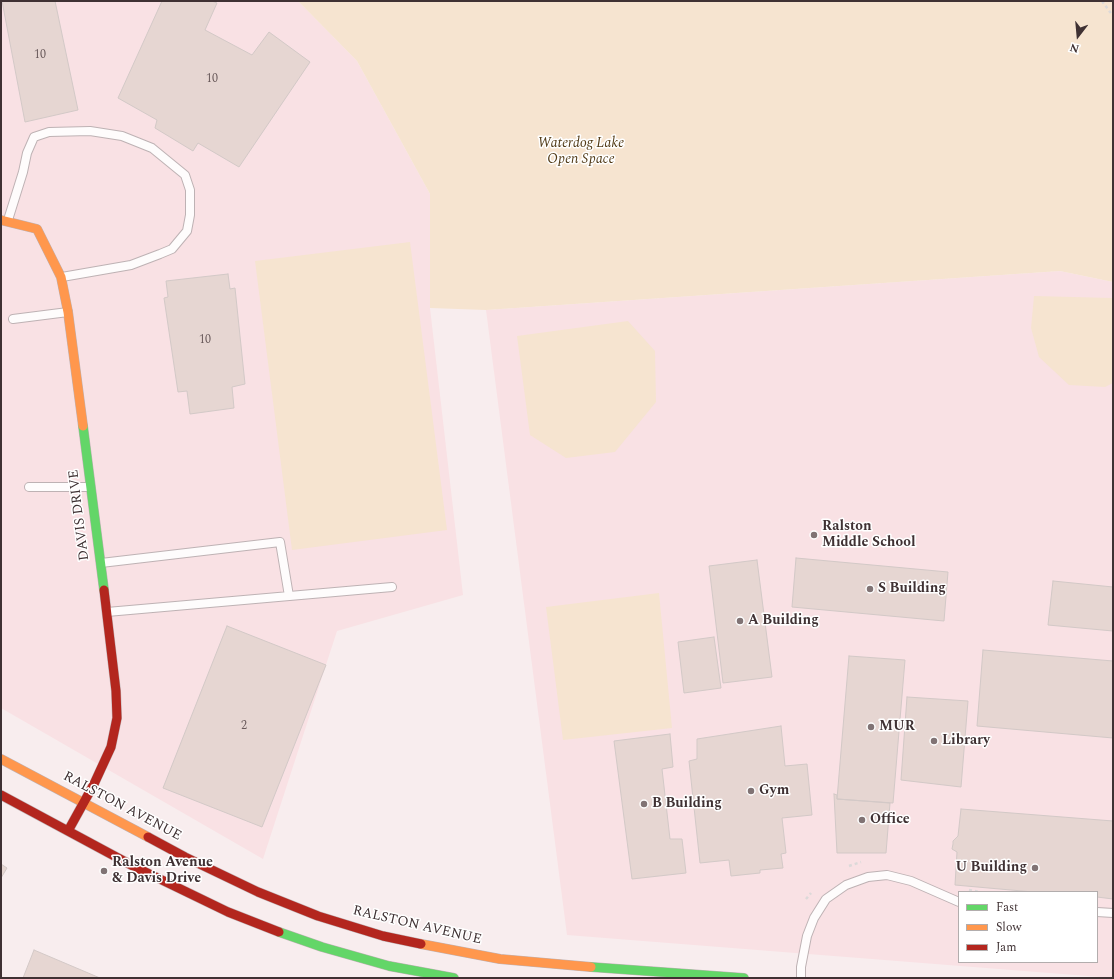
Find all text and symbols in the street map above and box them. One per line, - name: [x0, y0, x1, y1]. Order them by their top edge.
- north arrow: [1058, 16, 1098, 56]
- text: N: [1068, 39, 1081, 57]
- house number: 10: [34, 49, 46, 63]
- house number: 10: [206, 73, 218, 87]
- park label: Waterdog Lake Open Space: [538, 136, 624, 168]
- house number: 10: [199, 334, 211, 348]
- street label: DAVIS DRIVE: [66, 469, 94, 561]
- place label: Ralston Middle School: [822, 519, 916, 552]
- marker: Ralston Middle School: [809, 530, 819, 540]
- place label: S Building: [878, 581, 946, 597]
- marker: S Building: [865, 584, 875, 594]
- place label: A Building: [748, 613, 819, 629]
- marker: A Building: [735, 616, 745, 626]
- place label: MUR: [879, 719, 915, 735]
- house number: 2: [241, 720, 247, 734]
- marker: MUR: [866, 722, 876, 732]
- place label: Library: [942, 733, 990, 749]
- marker: Library: [929, 736, 939, 746]
- street label: RALSTON AVENUE: [60, 769, 184, 845]
- place label: Gym: [759, 783, 789, 799]
- marker: Gym: [746, 786, 756, 796]
- place label: B Building: [652, 796, 722, 812]
- marker: B Building: [639, 799, 649, 809]
- place label: Office: [870, 812, 910, 828]
- marker: Office: [857, 815, 867, 825]
- place label: Ralston Avenue & Davis Drive: [112, 855, 213, 888]
- place label: U Building: [955, 860, 1027, 876]
- marker: U Building: [1030, 863, 1040, 873]
- marker: Ralston Avenue & Davis Drive: [99, 866, 109, 876]
- legend: [958, 891, 1098, 963]
- text: Fast: [996, 898, 1018, 917]
- street label: RALSTON AVENUE: [351, 903, 483, 949]
- text: Slow: [996, 918, 1021, 937]
- text: Jam: [996, 938, 1017, 957]

